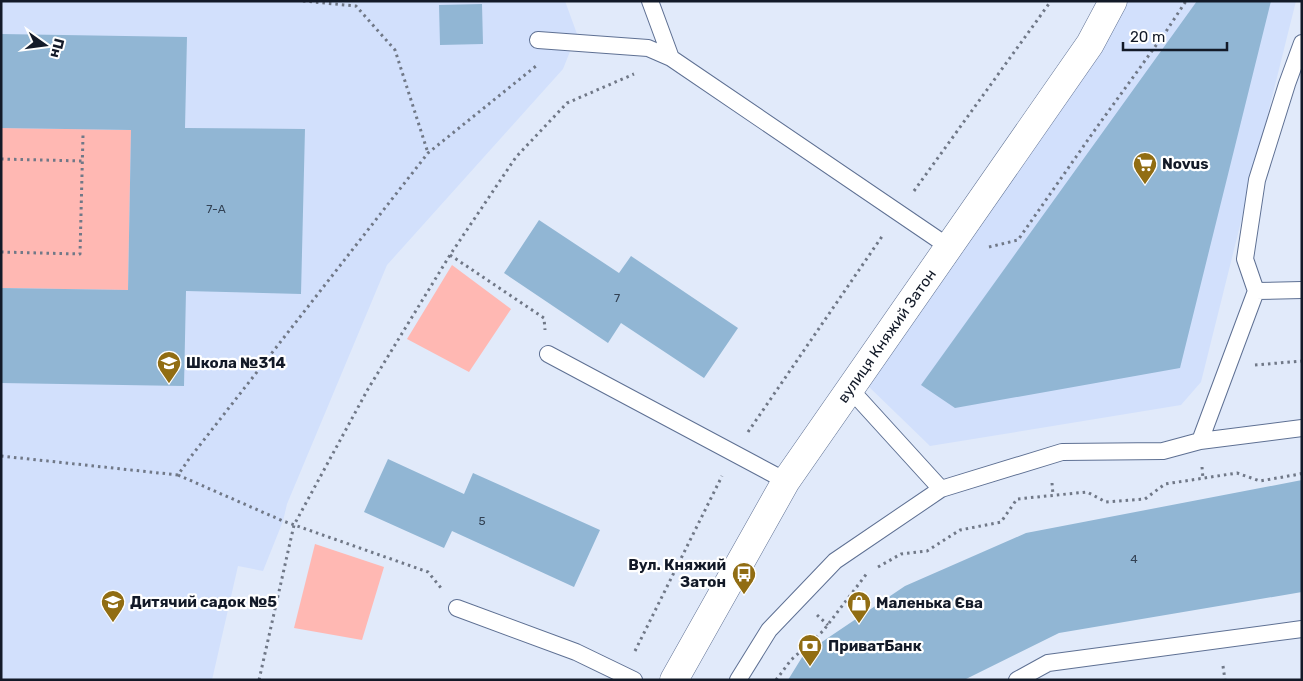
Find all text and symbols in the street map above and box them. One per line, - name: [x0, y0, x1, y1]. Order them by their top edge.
- north arrow: [20, 20, 70, 70]
- scale bar: [1123, 20, 1227, 52]
- text: 20 m: [1130, 28, 1165, 46]
- text: Пн: [47, 37, 68, 60]
- supermarket icon: Novus: [1132, 151, 1158, 185]
- place label: Novus: [1162, 155, 1209, 173]
- house number: 7-А: [206, 202, 226, 216]
- street label: вулиця Княжий Затон: [834, 266, 940, 406]
- house number: 7: [614, 291, 620, 305]
- school or university icon: Школа №314: [156, 350, 182, 384]
- place label: Школа №314: [186, 354, 286, 372]
- house number: 5: [478, 514, 486, 528]
- house number: 4: [1130, 552, 1138, 566]
- place label: Вул. Княжий Затон: [628, 556, 726, 591]
- bus stop icon: Вул. Княжий Затон: [731, 561, 757, 595]
- school or university icon: Дитячий садок №5: [100, 589, 126, 623]
- shop icon: Маленька Єва: [846, 590, 872, 624]
- place label: Дитячий садок №5: [130, 593, 277, 611]
- place label: Маленька Єва: [876, 594, 983, 612]
- bank icon: ПриватБанк: [797, 633, 823, 667]
- place label: ПриватБанк: [828, 637, 922, 655]

